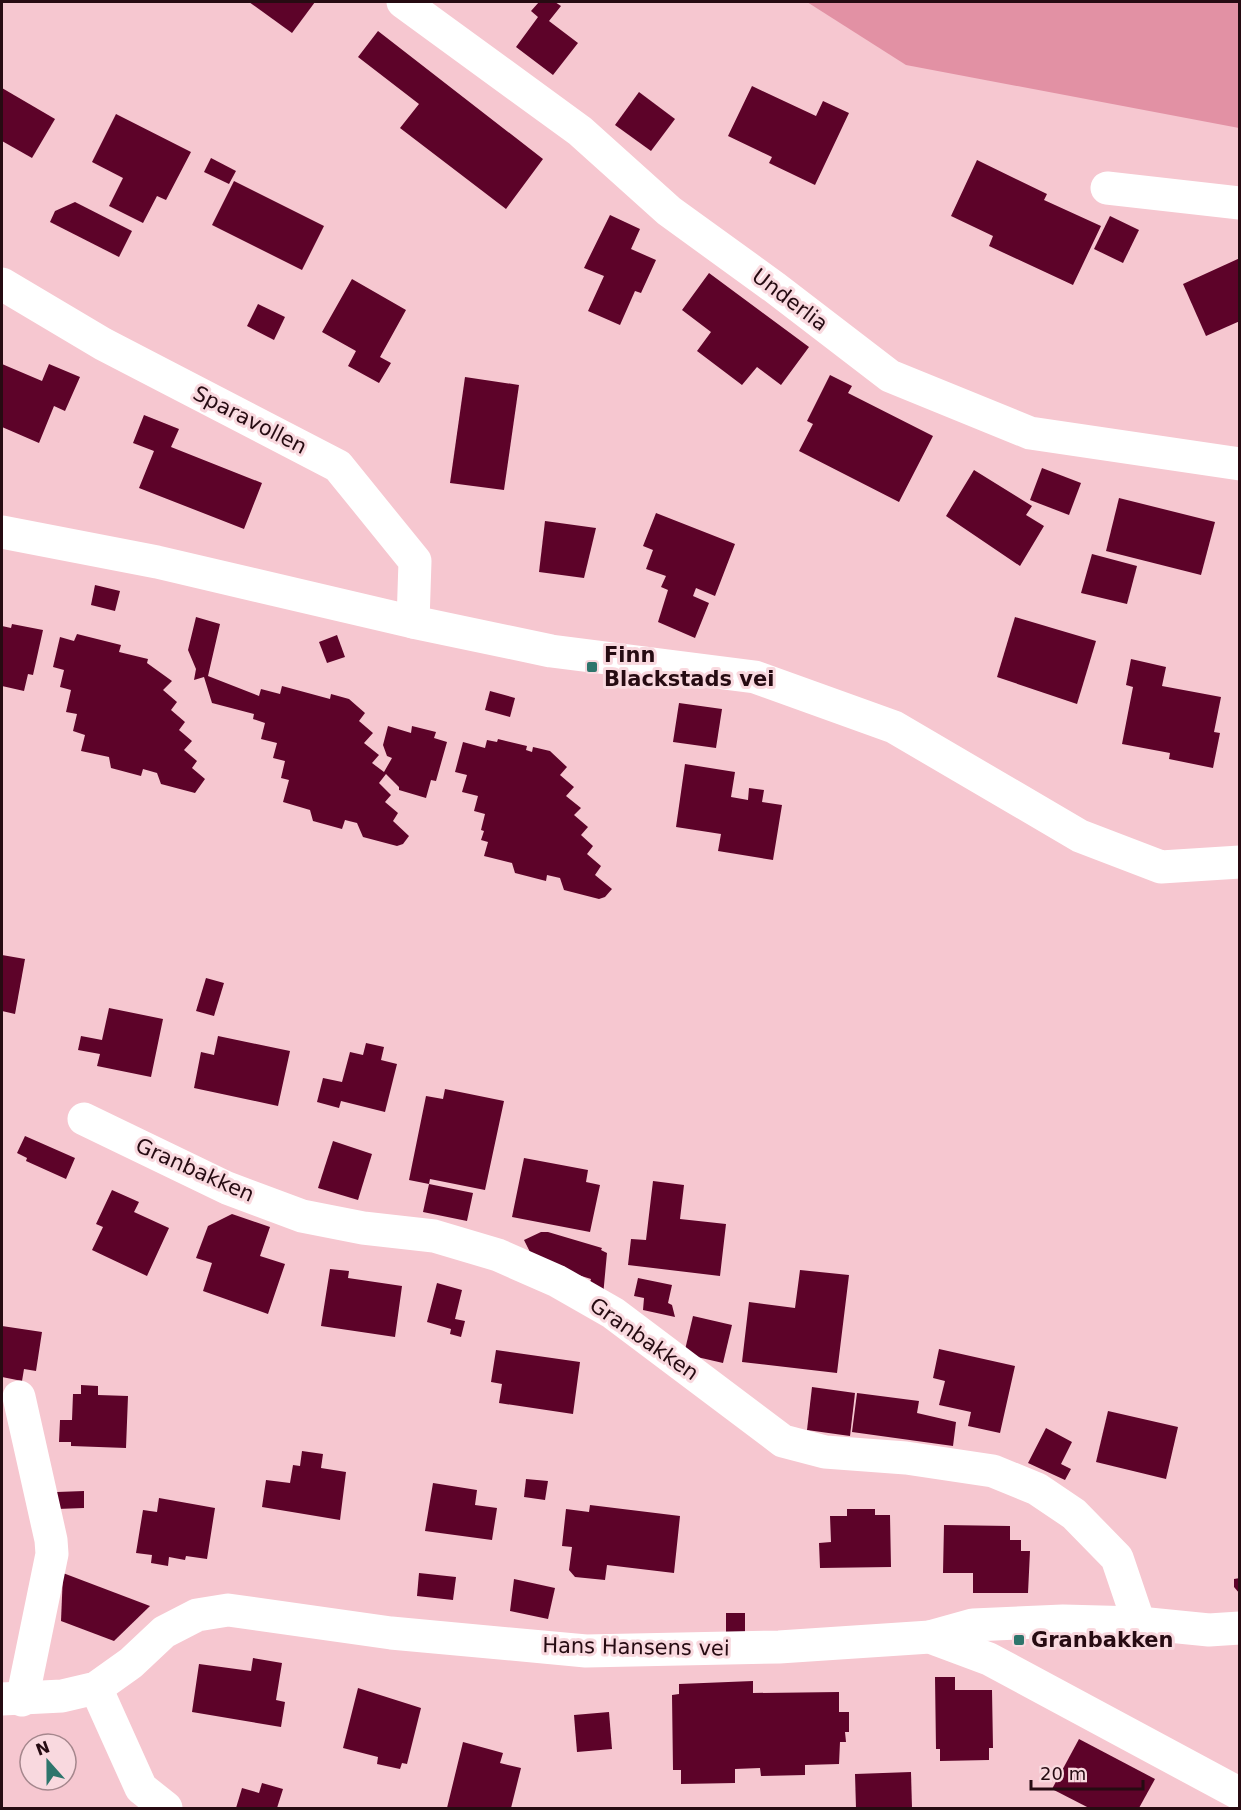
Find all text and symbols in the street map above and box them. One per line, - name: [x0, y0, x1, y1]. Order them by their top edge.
- street label: Underlia: [748, 264, 832, 336]
- street label: Sparavollen: [189, 381, 311, 459]
- place label: Finn Blackstads vei: [604, 643, 774, 691]
- marker: Finn Blackstads vei: [585, 660, 599, 674]
- street label: Granbakken: [132, 1133, 258, 1207]
- street label: Granbakken: [585, 1293, 703, 1385]
- place label: Granbakken: [1031, 1628, 1173, 1652]
- street label: Hans Hansens vei: [542, 1633, 730, 1661]
- marker: Granbakken: [1012, 1633, 1026, 1647]
- north arrow: [18, 1732, 78, 1792]
- text: N: [33, 1737, 52, 1760]
- scale bar: [1031, 1753, 1144, 1791]
- text: 20 m: [1040, 1763, 1086, 1784]

